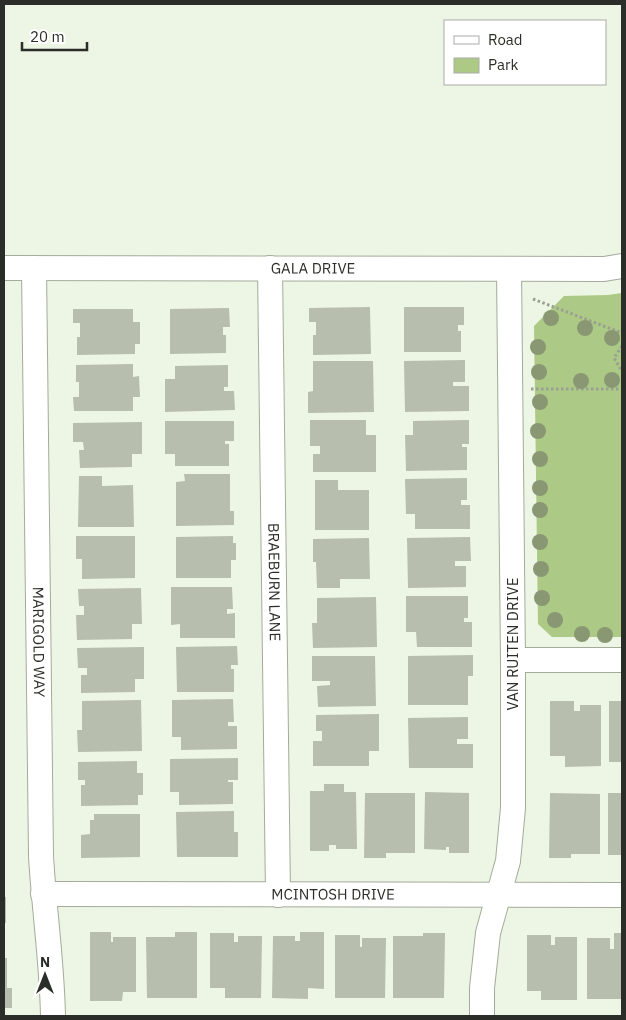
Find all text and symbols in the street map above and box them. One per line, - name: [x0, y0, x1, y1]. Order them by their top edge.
- scale bar: [22, 20, 88, 52]
- legend: [444, 20, 606, 85]
- text: 20 m: [30, 27, 65, 46]
- text: Road: [488, 30, 523, 49]
- text: Park: [488, 55, 518, 74]
- street label: GALA DRIVE: [271, 258, 355, 278]
- street label: BRAEBURN LANE: [264, 523, 285, 641]
- street label: VAN RUITEN DRIVE: [503, 578, 522, 710]
- street label: MARIGOLD WAY: [29, 587, 49, 697]
- street label: MCINTOSH DRIVE: [271, 884, 395, 904]
- north arrow: [20, 950, 70, 1000]
- text: N: [40, 953, 50, 971]

